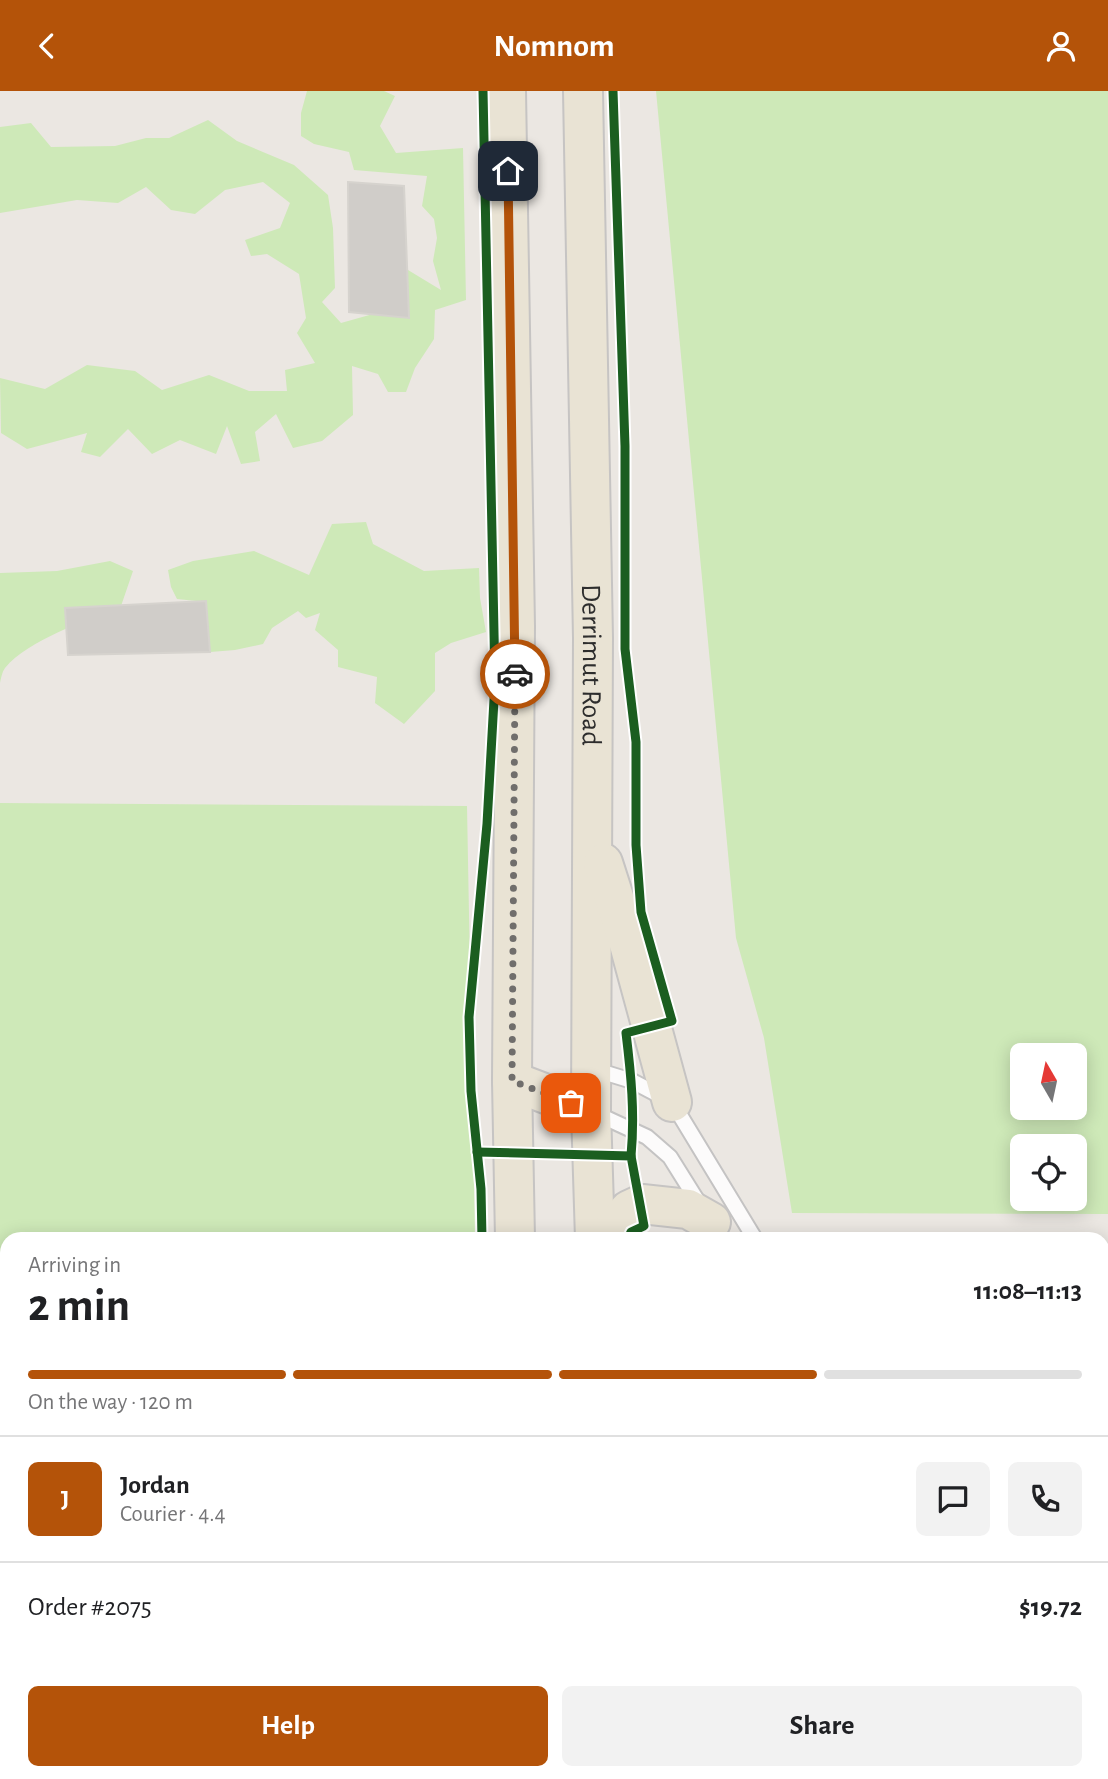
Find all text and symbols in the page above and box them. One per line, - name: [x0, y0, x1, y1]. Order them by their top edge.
- icon: back: [28, 27, 66, 65]
- icon: person: [1042, 27, 1080, 65]
- text: Nomnom: [493, 30, 615, 62]
- pin: [478, 141, 538, 201]
- icon: home: [489, 152, 527, 190]
- street label: Derrimut Road: [576, 584, 605, 746]
- courier: [480, 639, 550, 709]
- icon: car: [496, 655, 534, 693]
- north arrow: [1010, 1043, 1087, 1120]
- map controls: [1010, 1043, 1087, 1211]
- pin: [541, 1073, 601, 1133]
- icon: bag: [552, 1084, 590, 1122]
- button: locate: [1010, 1134, 1087, 1211]
- text: Arriving in: [28, 1254, 121, 1277]
- text: 11:08–11:13: [974, 1278, 1082, 1304]
- text: 2 min: [28, 1283, 130, 1329]
- text: On the way · 120 m: [28, 1391, 193, 1414]
- button: chat: [916, 1462, 990, 1536]
- button: phone: [1008, 1462, 1082, 1536]
- text: Jordan: [120, 1472, 190, 1498]
- text: J: [61, 1486, 69, 1512]
- text: Courier · 4.4: [120, 1503, 226, 1526]
- text: Order #2075: [28, 1594, 152, 1620]
- text: $19.72: [1019, 1594, 1082, 1620]
- button: Help: [28, 1686, 548, 1766]
- button: Share: [562, 1686, 1082, 1766]

